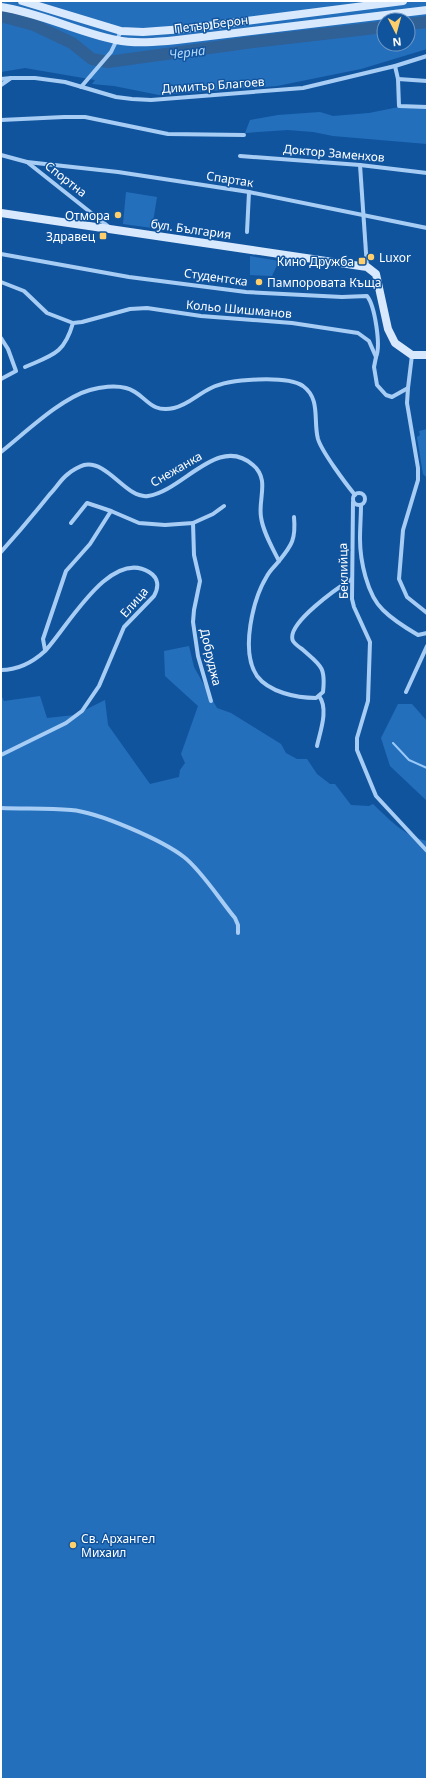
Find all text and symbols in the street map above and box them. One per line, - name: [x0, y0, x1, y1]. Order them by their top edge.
- street label: Петър Берон: [173, 11, 249, 37]
- north arrow: [376, 12, 416, 52]
- text: N: [392, 35, 402, 50]
- water label: Черна: [168, 41, 207, 63]
- street label: Димитър Благоев: [161, 73, 265, 97]
- street label: Доктор Заменхов: [283, 140, 386, 166]
- street label: Спортна: [42, 157, 90, 201]
- street label: Спартак: [205, 167, 255, 191]
- place label: Отмора: [65, 207, 110, 224]
- marker: Отмора: [113, 210, 123, 220]
- street label: бул. България: [150, 215, 232, 243]
- place label: Здравец: [46, 228, 96, 245]
- marker: Здравец: [98, 231, 108, 241]
- place label: Luxor: [379, 249, 411, 266]
- marker: Luxor: [366, 252, 376, 262]
- place label: Кино Дружба: [277, 253, 354, 270]
- marker: Кино Дружба: [357, 256, 367, 266]
- street label: Студентска: [183, 264, 249, 290]
- place label: Пампоровата Къща: [267, 274, 382, 291]
- marker: Пампоровата Къща: [254, 277, 264, 287]
- street label: Кольо Шишманов: [185, 296, 293, 322]
- street label: Снежанка: [147, 447, 205, 491]
- street label: Беклийца: [334, 543, 352, 599]
- street label: Елица: [116, 583, 152, 621]
- street label: Добруджа: [196, 627, 226, 687]
- place label: Св. Архангел Михаил: [81, 1530, 155, 1561]
- marker: Св. Архангел Михаил: [68, 1540, 78, 1550]

